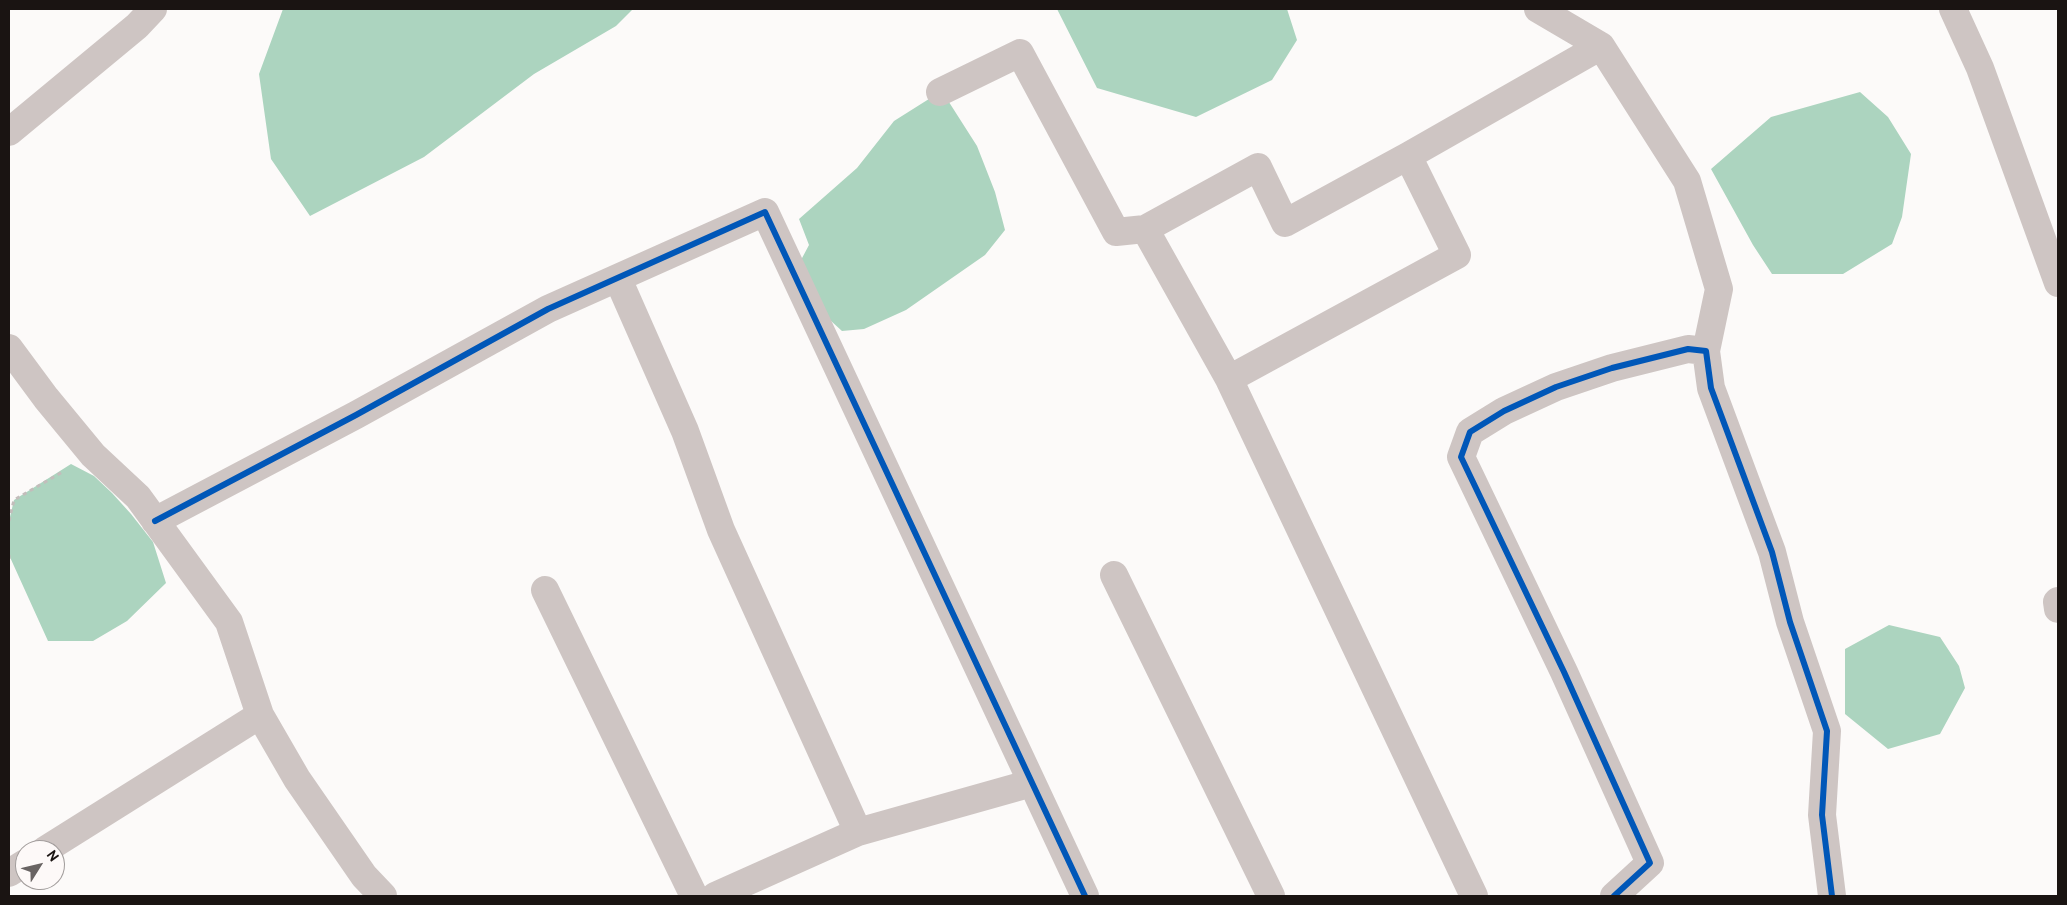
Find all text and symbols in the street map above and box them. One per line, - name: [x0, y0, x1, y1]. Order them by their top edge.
- north arrow: [15, 840, 65, 890]
- text: N: [42, 847, 62, 866]

